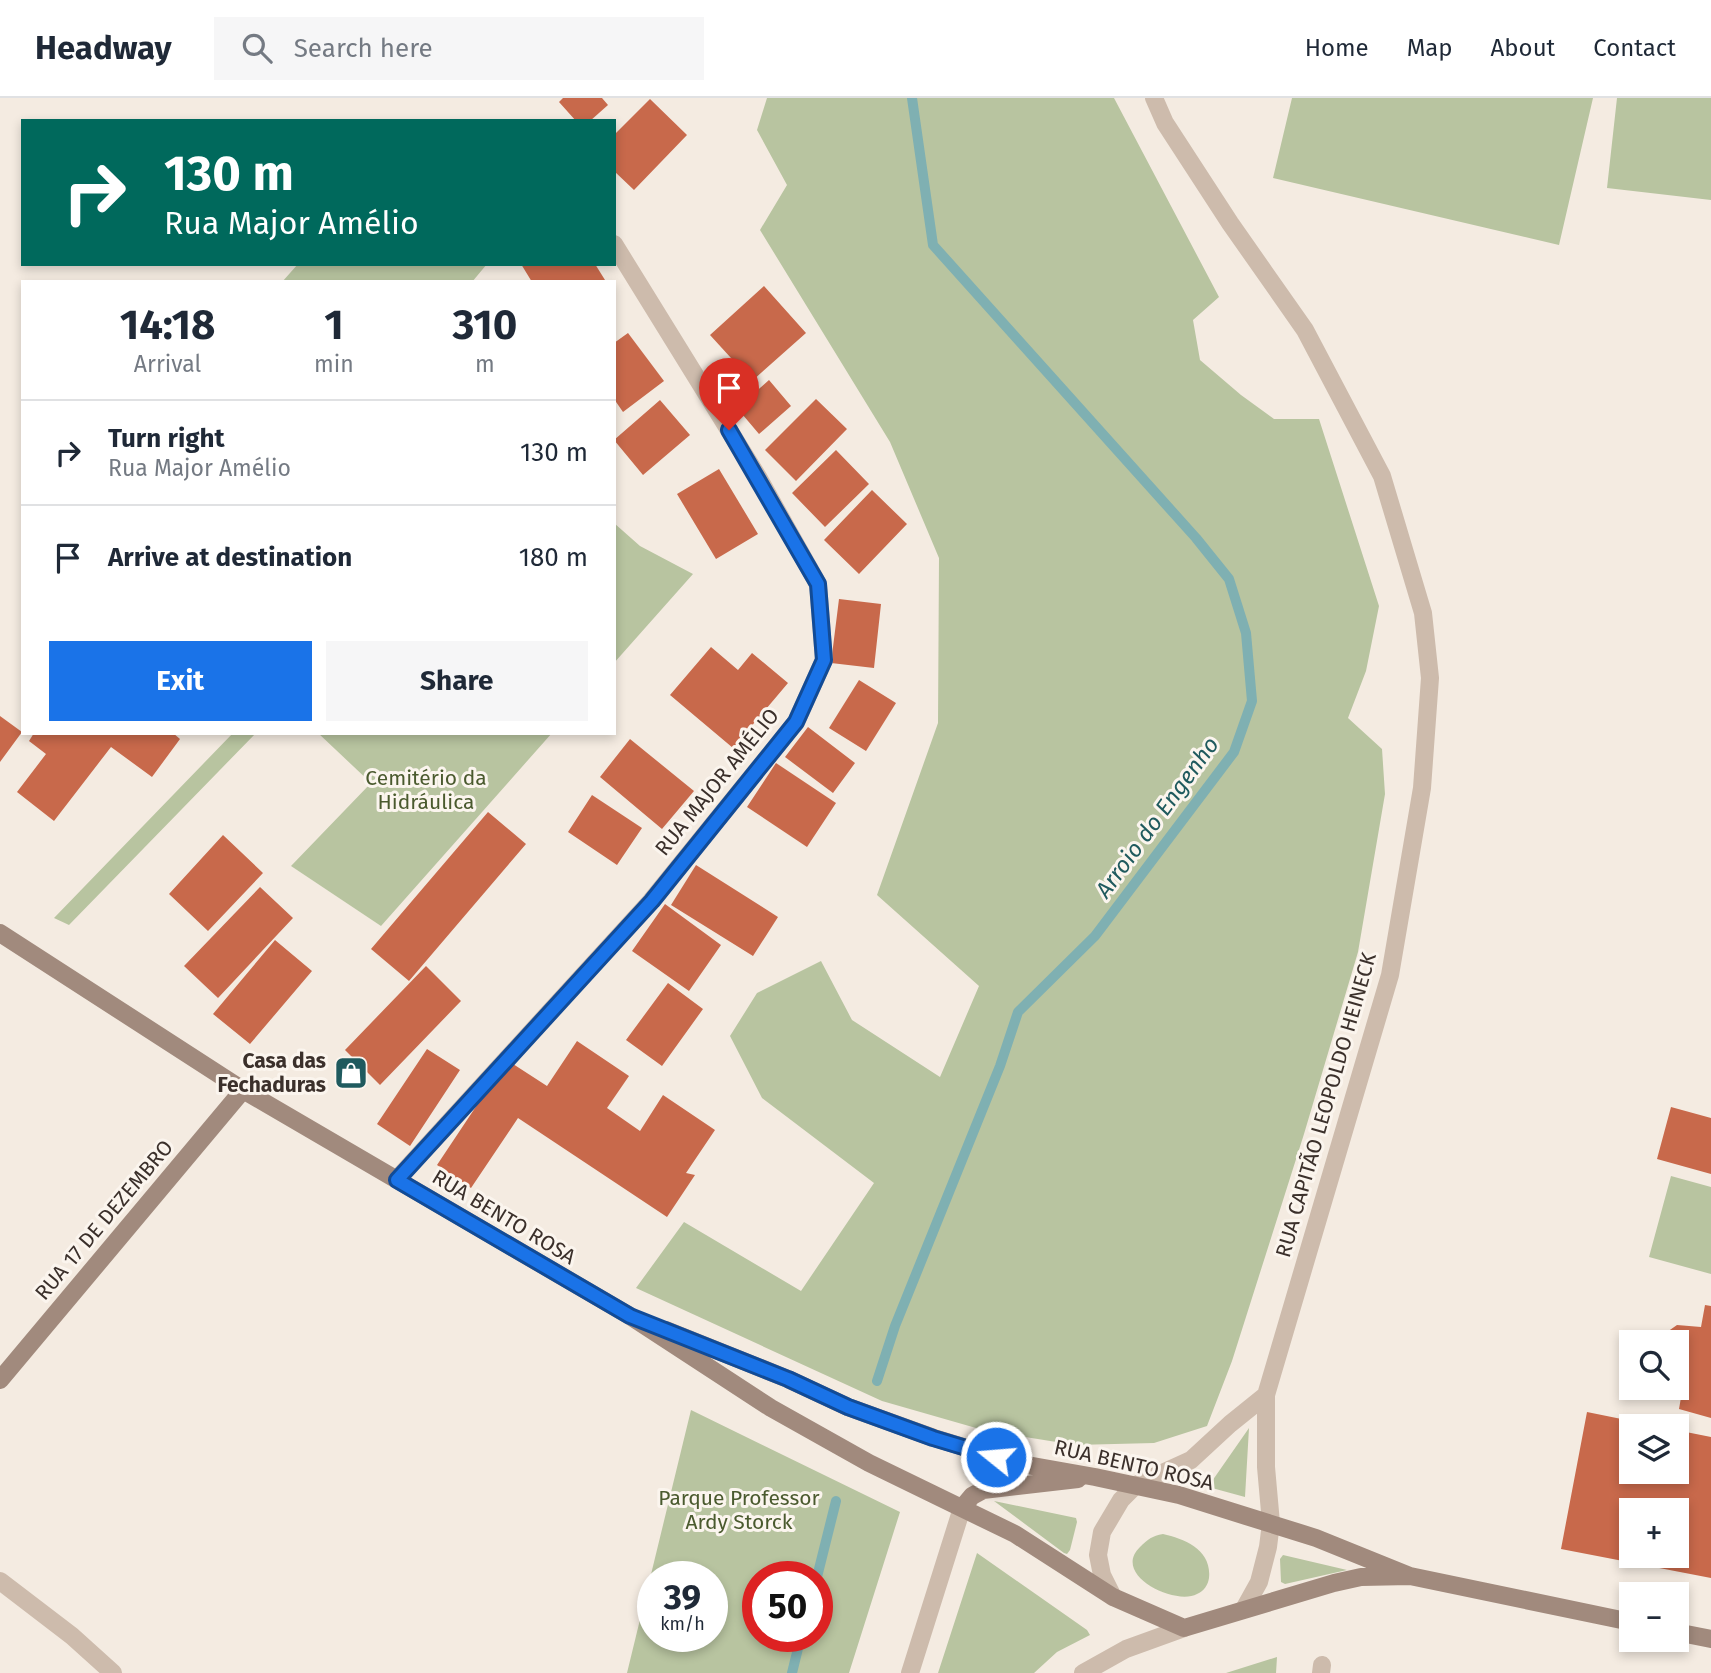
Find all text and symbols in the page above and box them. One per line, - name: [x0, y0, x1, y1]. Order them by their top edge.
- search box: [214, 17, 704, 80]
- text: Headway: [35, 28, 172, 68]
- icon: search: [238, 29, 276, 67]
- text: Search here: [294, 33, 433, 64]
- text: Home: [1305, 34, 1369, 62]
- text: Map: [1407, 34, 1453, 62]
- text: About: [1491, 34, 1555, 62]
- text: Contact: [1593, 34, 1676, 62]
- text: 130 m: [164, 144, 294, 203]
- icon: right: [49, 147, 140, 238]
- text: Rua Major Amélio: [164, 204, 419, 242]
- text: 14:18: [120, 300, 215, 350]
- text: 1: [324, 300, 344, 350]
- text: 310: [452, 300, 517, 350]
- text: Arrival: [134, 350, 201, 378]
- text: min: [314, 350, 354, 378]
- text: m: [475, 350, 495, 378]
- pin: [699, 358, 759, 430]
- icon: arrive: [710, 369, 748, 407]
- text: Turn right: [108, 423, 225, 454]
- icon: right: [49, 434, 87, 472]
- text: 130 m: [520, 437, 588, 468]
- text: Rua Major Amélio: [108, 454, 291, 482]
- icon: arrive: [49, 539, 87, 577]
- text: Arrive at destination: [108, 542, 352, 573]
- text: 180 m: [519, 542, 588, 573]
- button: Exit: [49, 641, 312, 721]
- button: Share: [326, 641, 588, 721]
- street label: RUA MAJOR AMÉLIO: [650, 703, 784, 861]
- water label: Arroio do Engenho: [1089, 731, 1225, 904]
- park label: Cemitério da Hidráulica: [365, 765, 487, 815]
- street label: RUA CAPITÃO LEOPOLDO HEINECK: [1270, 949, 1382, 1260]
- place label: Casa das Fechaduras: [217, 1048, 326, 1098]
- shop icon: Casa das Fechaduras: [332, 1054, 370, 1092]
- street label: RUA 17 DE DEZEMBRO: [29, 1135, 179, 1305]
- street label: RUA BENTO ROSA: [428, 1164, 580, 1270]
- map controls: [1619, 1330, 1689, 1652]
- button: search: [1619, 1330, 1689, 1400]
- button: layers: [1619, 1414, 1689, 1484]
- position arrow: [959, 1420, 1033, 1494]
- street label: RUA BENTO ROSA: [1052, 1434, 1216, 1496]
- park label: Parque Professor Ardy Storck: [658, 1485, 820, 1535]
- button: +: [1619, 1498, 1689, 1568]
- speed limit sign: 50: [742, 1561, 833, 1652]
- text: 39: [664, 1576, 701, 1618]
- button: −: [1619, 1582, 1689, 1652]
- text: km/h: [660, 1613, 705, 1635]

